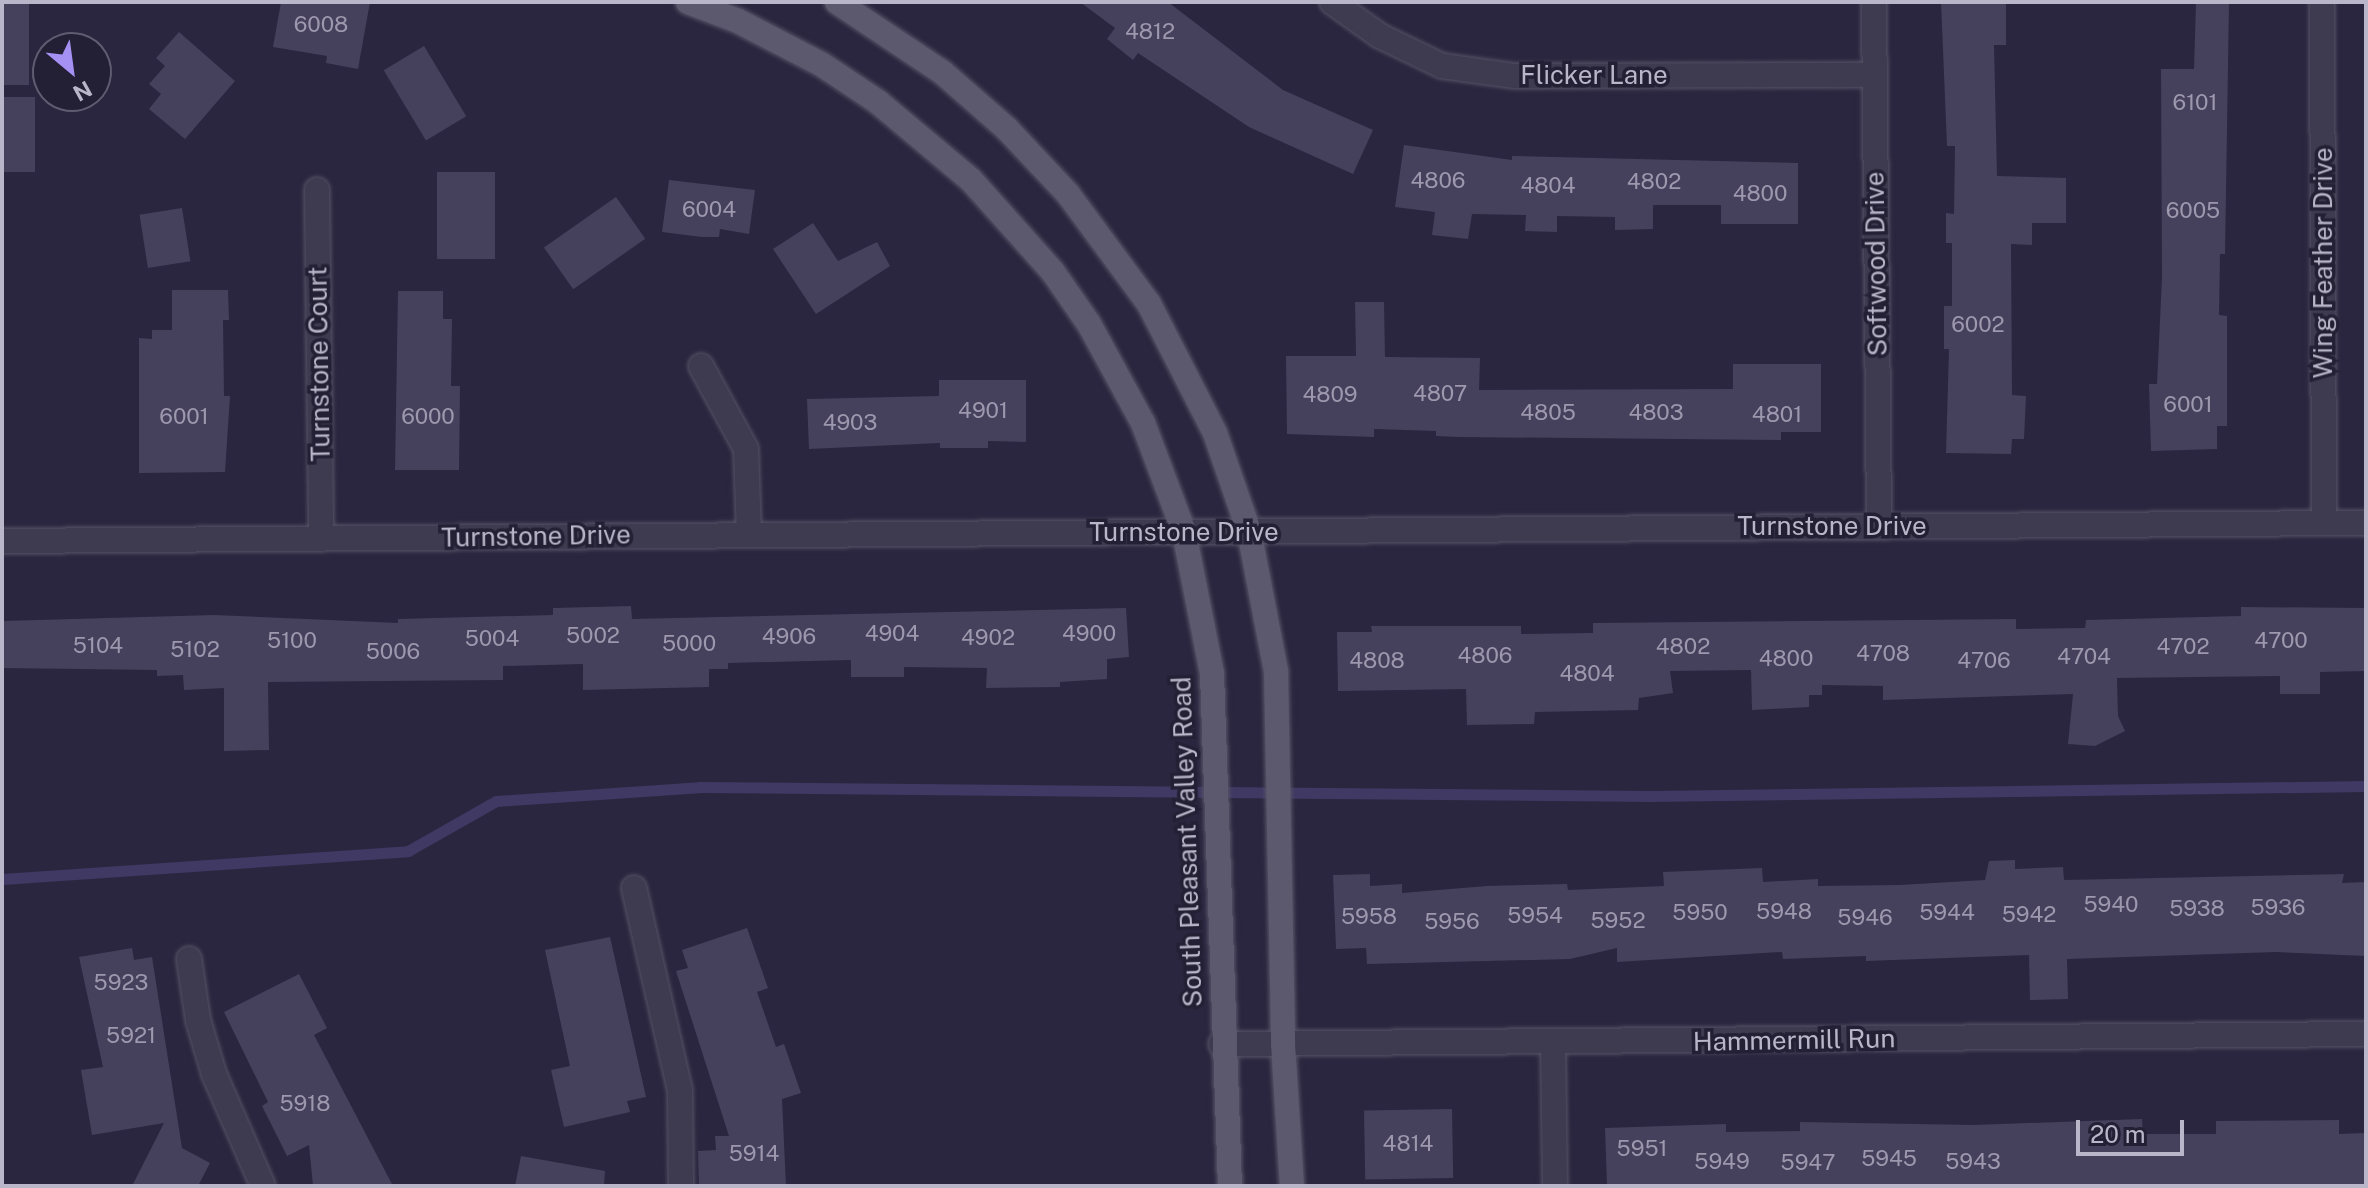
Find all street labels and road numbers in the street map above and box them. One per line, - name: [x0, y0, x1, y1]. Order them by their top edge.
- street label: Flicker Lane: [1520, 59, 1668, 91]
- street label: Wing Feather Drive: [2307, 148, 2339, 378]
- street label: Softwood Drive: [1859, 171, 1893, 357]
- street label: Turnstone Court: [302, 266, 336, 462]
- street label: Turnstone Drive: [1737, 510, 1927, 542]
- street label: Turnstone Drive: [1089, 516, 1279, 548]
- street label: Turnstone Drive: [441, 519, 631, 553]
- street label: South Pleasant Valley Road: [1166, 676, 1208, 1008]
- street label: Hammermill Run: [1692, 1023, 1896, 1057]

